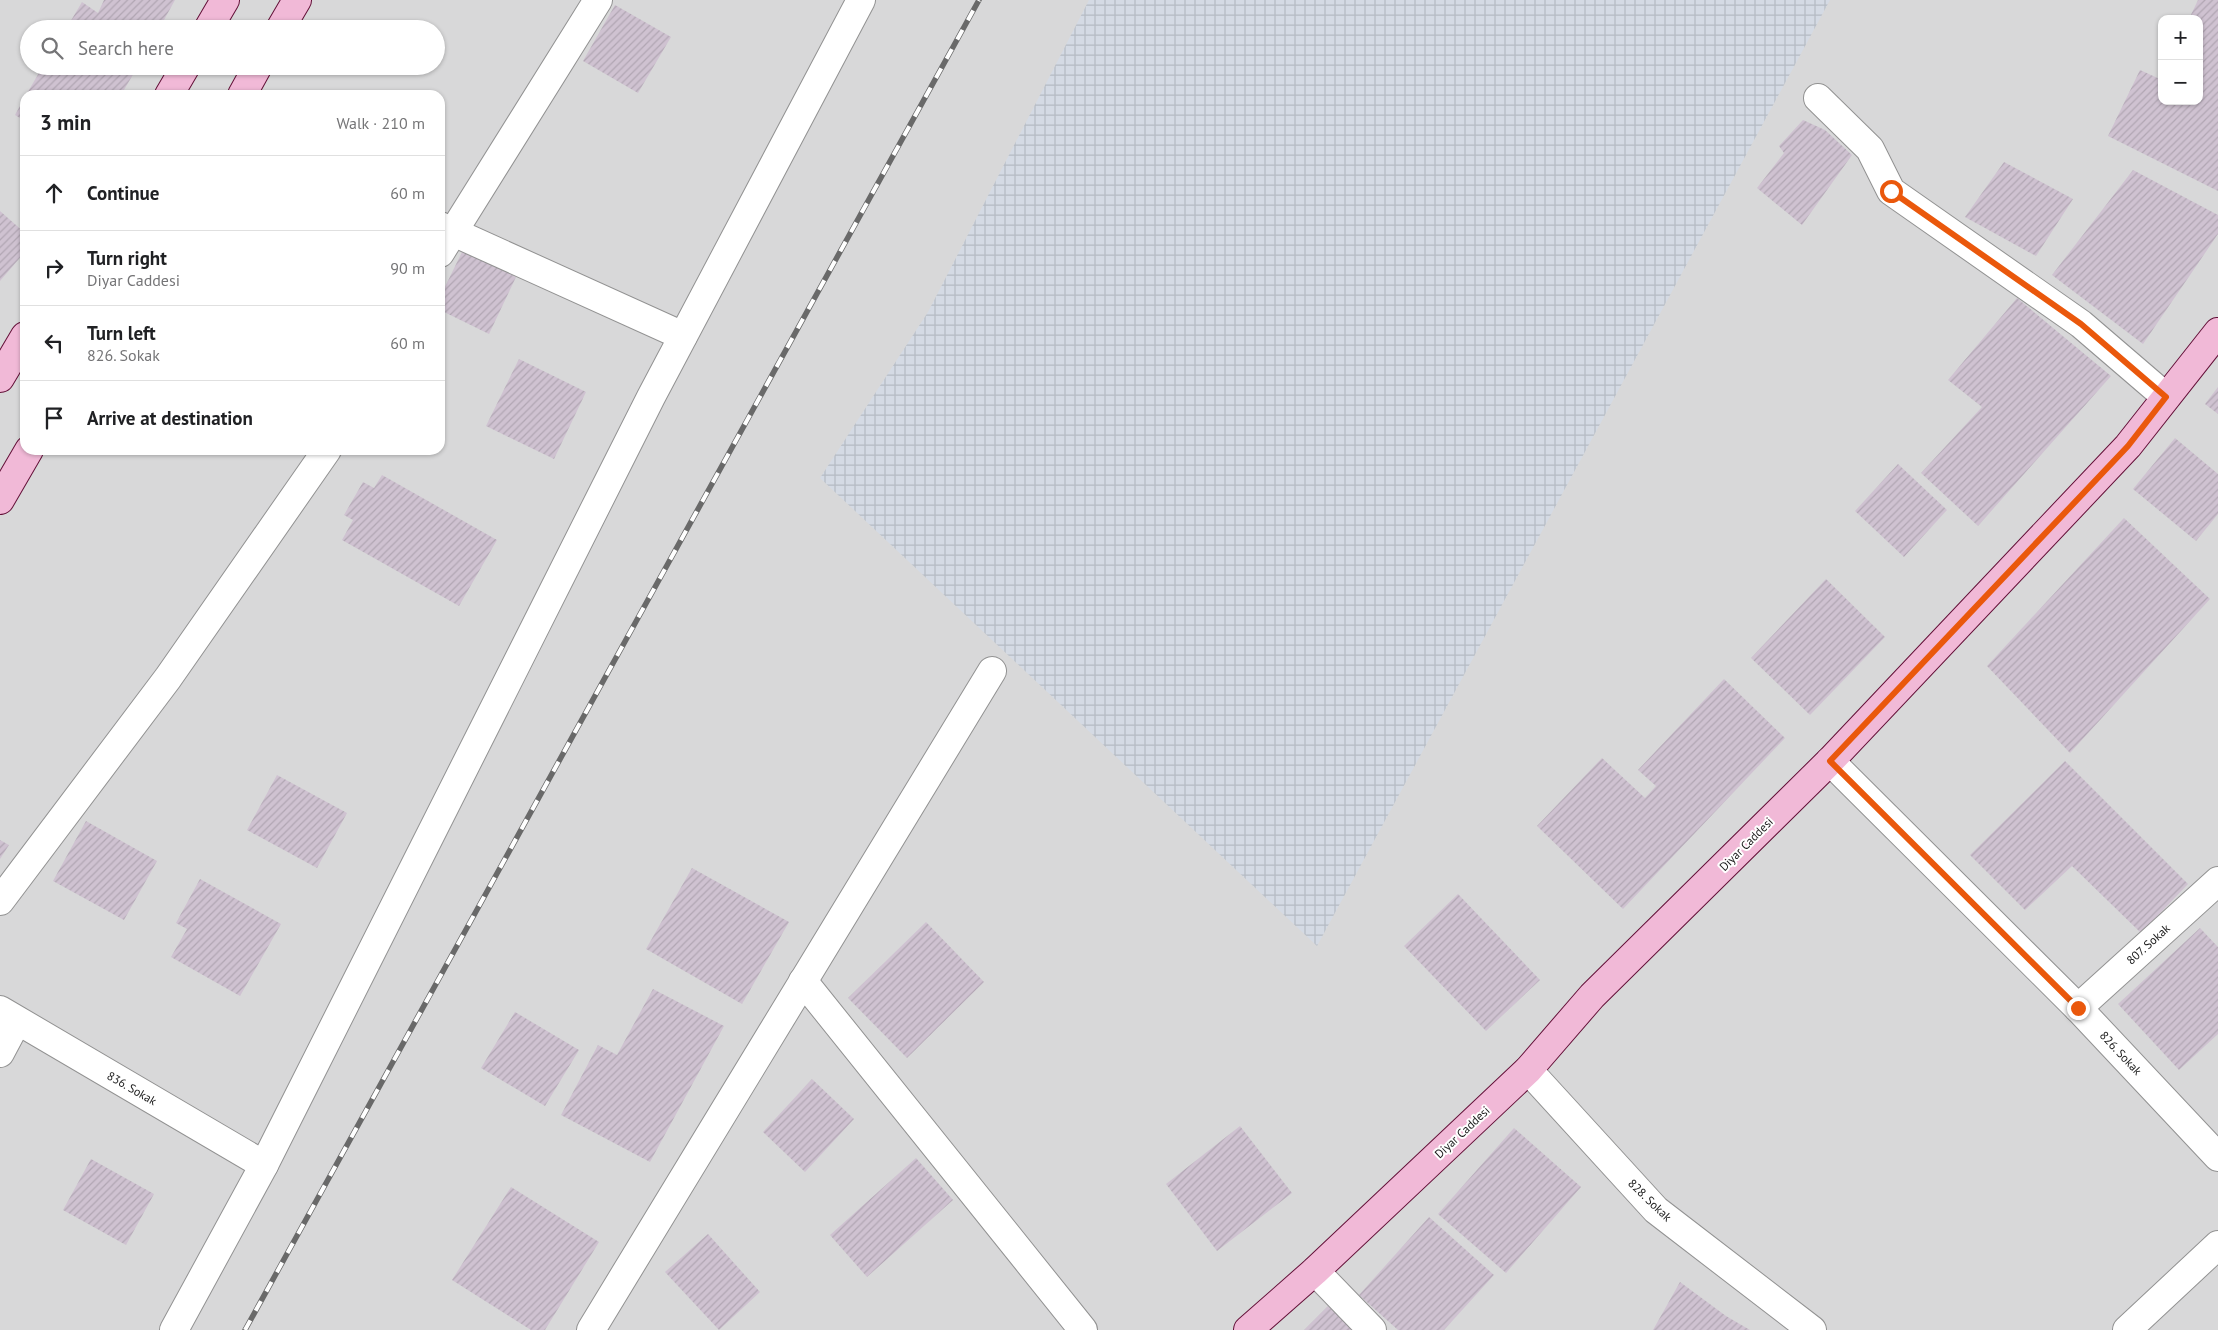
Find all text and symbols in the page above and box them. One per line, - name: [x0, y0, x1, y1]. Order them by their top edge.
- map controls: [2158, 15, 2203, 105]
- button: +: [2158, 15, 2203, 60]
- search box: [20, 20, 445, 75]
- icon: search: [38, 34, 66, 62]
- text: Search here: [78, 36, 174, 60]
- button: −: [2158, 60, 2203, 105]
- text: 3 min: [40, 109, 91, 136]
- text: Walk · 210 m: [336, 113, 425, 133]
- icon: ahead: [40, 179, 68, 207]
- route start: [1880, 180, 1903, 203]
- text: Continue: [87, 181, 159, 205]
- text: 60 m: [390, 183, 425, 203]
- text: Turn right: [87, 246, 167, 270]
- icon: right: [40, 254, 68, 282]
- text: 90 m: [390, 258, 425, 278]
- text: Diyar Caddesi: [87, 270, 180, 290]
- text: Turn left: [87, 321, 156, 345]
- icon: left: [40, 329, 68, 357]
- text: 60 m: [390, 333, 425, 353]
- text: 826. Sokak: [87, 345, 160, 365]
- icon: arrive: [40, 404, 68, 432]
- text: Arrive at destination: [87, 406, 253, 430]
- street label: Diyar Caddesi: [1716, 814, 1776, 874]
- street label: 807. Sokak: [2123, 920, 2173, 967]
- route end: [2067, 997, 2090, 1020]
- street label: 826. Sokak: [2097, 1028, 2145, 1078]
- street label: 836. Sokak: [105, 1068, 160, 1108]
- street label: Diyar Caddesi: [1431, 1103, 1493, 1161]
- street label: 828. Sokak: [1625, 1176, 1675, 1225]

